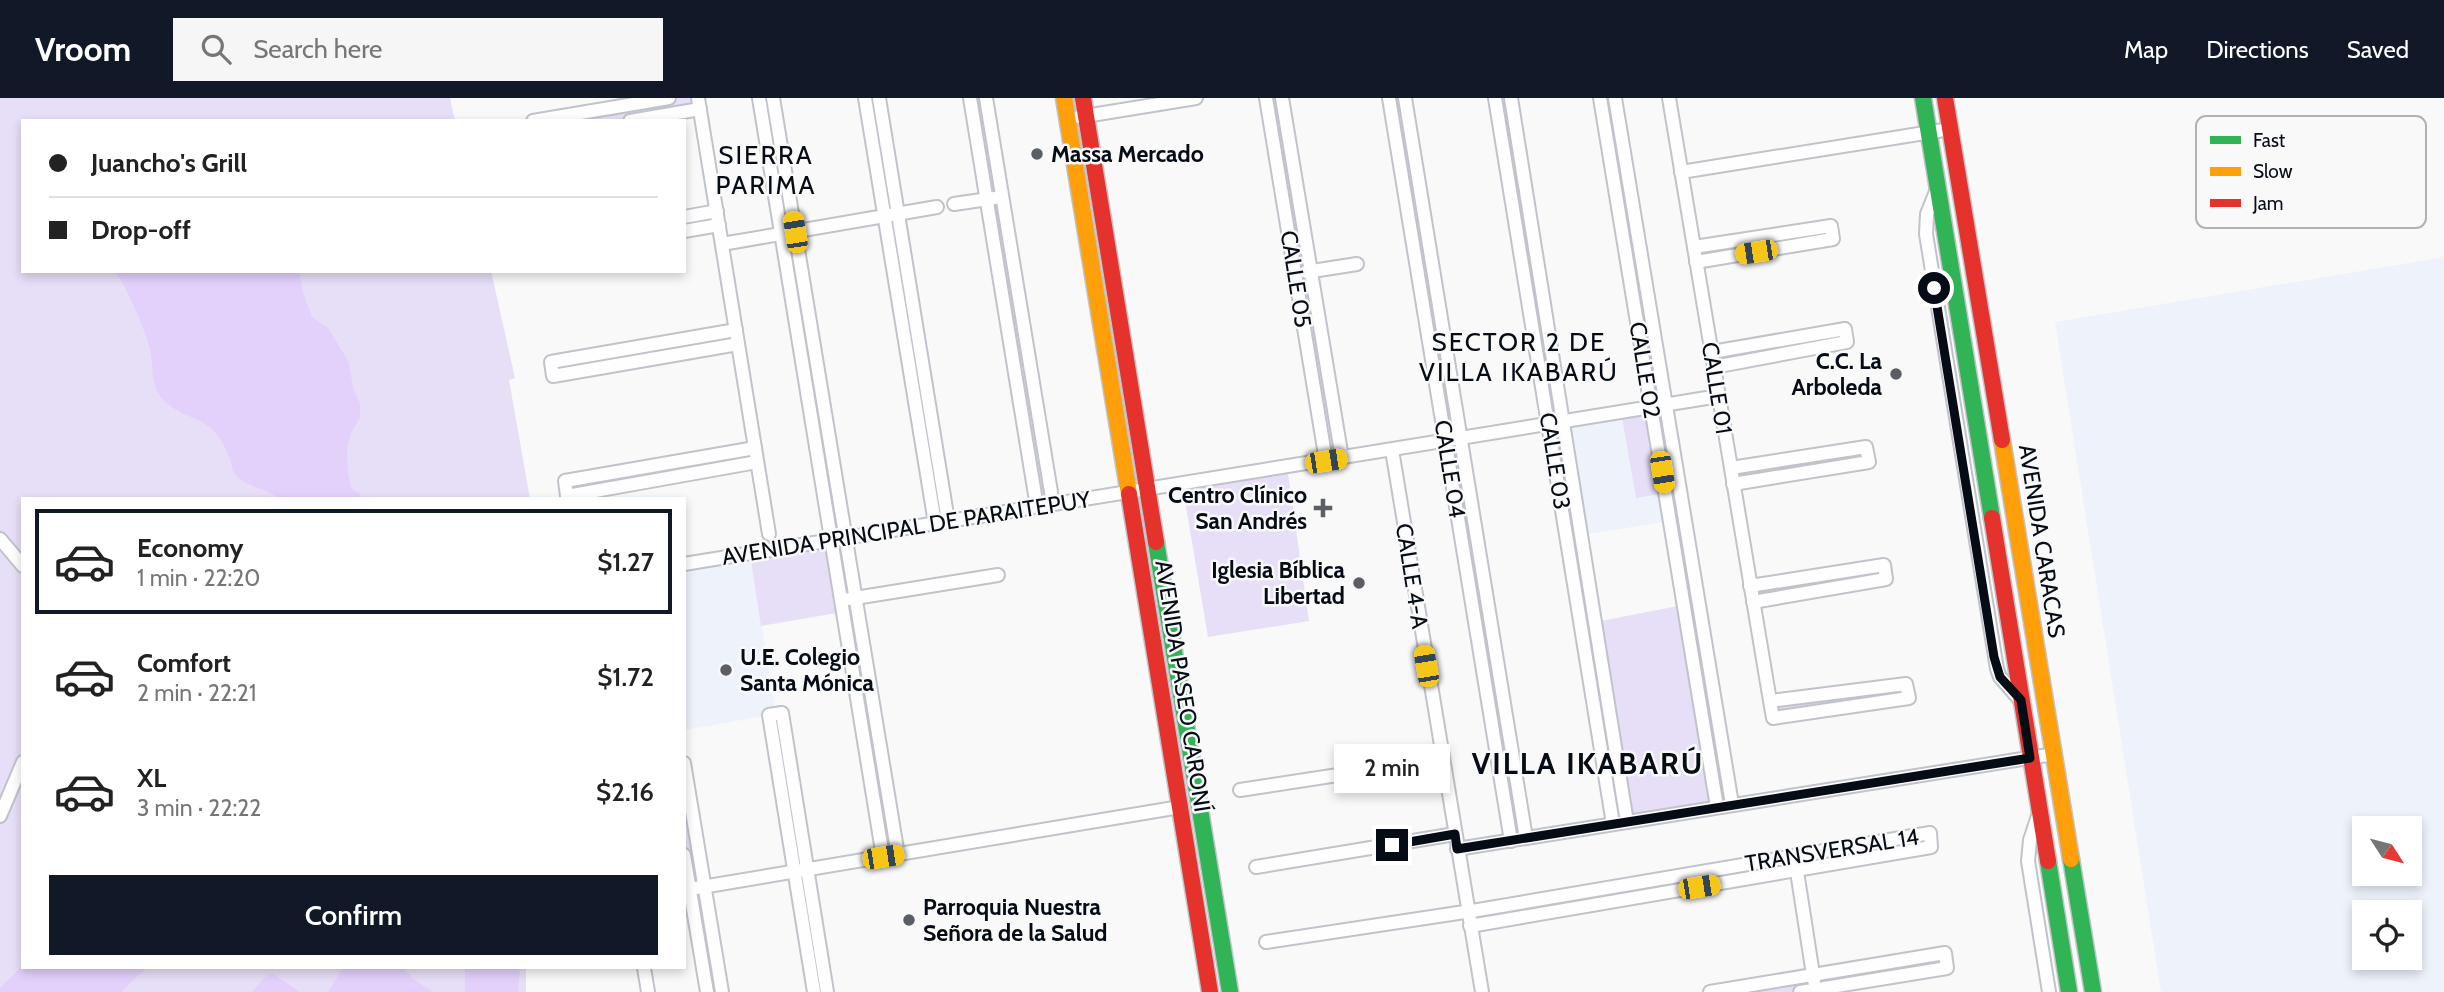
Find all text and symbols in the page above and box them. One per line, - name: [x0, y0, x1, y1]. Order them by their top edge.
- search box: [173, 18, 663, 81]
- text: Vroom: [35, 29, 131, 69]
- icon: search: [197, 30, 235, 68]
- text: Search here: [253, 33, 382, 65]
- text: Map: [2124, 35, 2168, 64]
- text: Directions: [2206, 35, 2309, 64]
- text: Saved: [2347, 35, 2409, 64]
- legend: [2196, 116, 2426, 228]
- text: Fast: [2253, 129, 2286, 152]
- district label: SIERRA PARIMA: [715, 139, 817, 201]
- place label: Massa Mercado: [1051, 140, 1204, 168]
- marker: Massa Mercado: [1029, 146, 1045, 162]
- text: Juancho's Grill: [91, 147, 247, 179]
- text: Slow: [2253, 160, 2293, 183]
- text: Jam: [2252, 192, 2283, 215]
- car: [782, 210, 809, 254]
- text: Drop-off: [91, 214, 191, 246]
- street label: CALLE 05: [1275, 229, 1317, 329]
- car: [1734, 238, 1779, 266]
- route start: [1918, 272, 1950, 304]
- street label: CALLE 02: [1624, 320, 1666, 420]
- district label: SECTOR 2 DE VILLA IKABARÚ: [1419, 326, 1619, 388]
- street label: CALLE 01: [1696, 340, 1738, 436]
- place label: C.C. La Arboleda: [1791, 347, 1883, 401]
- marker: C.C. La Arboleda: [1888, 366, 1904, 382]
- street label: CALLE 03: [1534, 411, 1576, 511]
- street label: CALLE 04: [1428, 418, 1472, 520]
- street label: AVENIDA CARACAS: [2013, 442, 2071, 640]
- car: [1304, 447, 1349, 475]
- car: [1649, 450, 1676, 494]
- place label: Centro Clínico San Andrés: [1168, 481, 1307, 535]
- street label: AVENIDA PRINCIPAL DE PARAITEPUY: [720, 485, 1093, 571]
- marker: Centro Clínico San Andrés: [1313, 498, 1333, 518]
- street label: CALLE 4-A: [1390, 521, 1434, 631]
- icon: car: [53, 530, 116, 593]
- text: Economy: [137, 532, 243, 564]
- text: $1.27: [597, 546, 654, 578]
- place label: Iglesia Bíblica Libertad: [1211, 556, 1346, 610]
- street label: AVENIDA PASEO CARONÍ: [1149, 558, 1218, 814]
- text: 1 min · 22:20: [137, 564, 260, 592]
- marker: Iglesia Bíblica Libertad: [1351, 575, 1367, 591]
- place label: U.E. Colegio Santa Mónica: [740, 643, 875, 697]
- car: [1413, 643, 1440, 689]
- icon: car: [53, 645, 116, 708]
- text: Comfort: [137, 647, 231, 679]
- text: $1.72: [597, 661, 654, 693]
- marker: U.E. Colegio Santa Mónica: [718, 662, 734, 678]
- text: 2 min · 22:21: [137, 679, 256, 707]
- callout: 2 min: [1334, 744, 1450, 792]
- district label: VILLA IKABARÚ: [1472, 745, 1704, 782]
- text: 2 min: [1364, 754, 1420, 782]
- icon: car: [53, 760, 116, 823]
- text: XL: [137, 762, 166, 794]
- text: $2.16: [596, 776, 654, 808]
- text: 3 min · 22:22: [137, 794, 261, 822]
- north arrow: [2352, 816, 2422, 886]
- map controls: [2352, 816, 2422, 970]
- street label: TRANSVERSAL 14: [1743, 822, 1921, 878]
- route end: [1376, 829, 1408, 861]
- car: [861, 843, 906, 871]
- car: [1677, 873, 1722, 901]
- button: Confirm: [49, 875, 658, 955]
- place label: Parroquia Nuestra Señora de la Salud: [923, 893, 1107, 947]
- button: locate: [2352, 900, 2422, 970]
- marker: Parroquia Nuestra Señora de la Salud: [901, 912, 917, 928]

